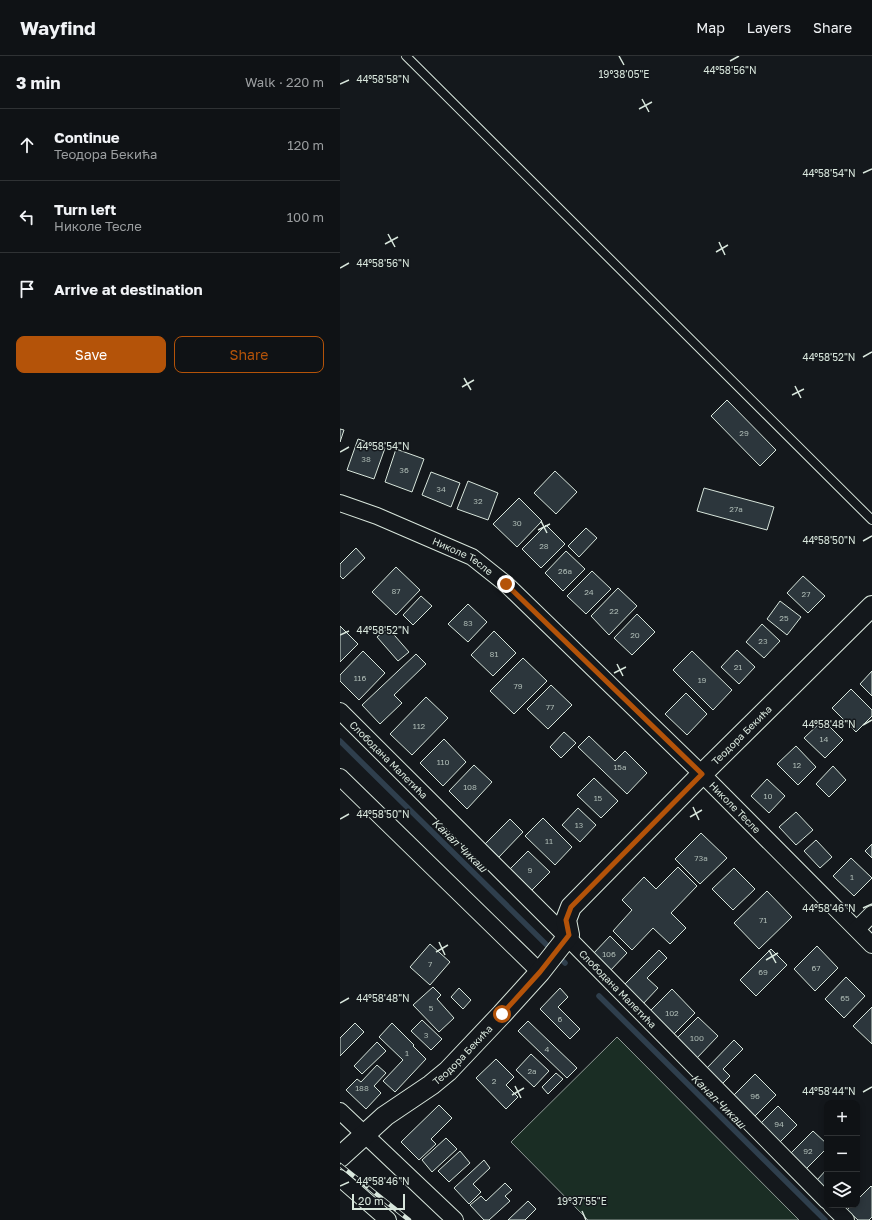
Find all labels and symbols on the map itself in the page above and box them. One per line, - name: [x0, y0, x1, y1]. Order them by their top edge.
- text: 44°58'56"N: [703, 64, 757, 76]
- text: 19°38'05"E: [599, 68, 649, 80]
- text: 44°58'58"N: [356, 73, 410, 85]
- text: 44°58'54"N: [802, 167, 856, 179]
- text: 44°58'56"N: [356, 257, 410, 269]
- text: 44°58'52"N: [803, 351, 855, 363]
- house number: 29: [739, 428, 749, 438]
- text: 44°58'54"N: [356, 440, 410, 452]
- house number: 38: [361, 454, 371, 464]
- house number: 36: [399, 465, 409, 475]
- house number: 34: [436, 484, 446, 494]
- house number: 32: [473, 496, 483, 506]
- house number: 27a: [729, 504, 743, 514]
- house number: 30: [512, 518, 522, 528]
- text: 44°58'50"N: [802, 534, 856, 546]
- street label: Николе Тесле: [431, 535, 496, 577]
- house number: 28: [539, 541, 549, 551]
- house number: 26a: [558, 566, 572, 576]
- route end: [497, 575, 515, 593]
- house number: 87: [391, 586, 401, 596]
- house number: 24: [584, 587, 594, 597]
- house number: 27: [802, 589, 810, 599]
- house number: 22: [609, 606, 619, 616]
- house number: 25: [779, 613, 789, 623]
- house number: 83: [463, 618, 473, 628]
- text: 44°58'52"N: [357, 624, 409, 636]
- house number: 20: [630, 630, 640, 640]
- house number: 23: [758, 636, 768, 646]
- house number: 81: [490, 649, 498, 659]
- house number: 21: [734, 662, 742, 672]
- house number: 116: [354, 673, 366, 683]
- house number: 19: [698, 675, 707, 685]
- house number: 79: [513, 681, 523, 691]
- house number: 77: [546, 702, 554, 712]
- street label: Теодора Бекића: [709, 703, 774, 767]
- street label: Слободана Малетића: [347, 718, 430, 801]
- text: 44°58'48"N: [802, 718, 856, 730]
- house number: 112: [413, 721, 426, 731]
- house number: 14: [820, 734, 828, 744]
- house number: 110: [437, 757, 449, 767]
- house number: 12: [793, 760, 802, 770]
- house number: 15a: [613, 762, 627, 772]
- street label: Николе Тесле: [707, 779, 763, 836]
- house number: 108: [463, 782, 477, 792]
- house number: 10: [764, 791, 772, 801]
- house number: 15: [594, 793, 603, 803]
- text: 44°58'50"N: [356, 808, 410, 820]
- water label: Канал Чикаш: [430, 816, 491, 875]
- house number: 13: [575, 820, 584, 830]
- house number: 11: [545, 836, 553, 846]
- house number: 73a: [694, 853, 708, 863]
- house number: 9: [528, 865, 533, 875]
- house number: 1: [850, 872, 854, 882]
- text: 44°58'46"N: [802, 902, 856, 914]
- house number: 71: [759, 915, 767, 925]
- street label: Слободана Малетића: [577, 947, 659, 1030]
- house number: 106: [602, 949, 616, 959]
- house number: 7: [428, 959, 432, 969]
- house number: 67: [811, 963, 821, 973]
- house number: 69: [758, 967, 768, 977]
- text: 44°58'48"N: [356, 992, 410, 1004]
- house number: 65: [840, 993, 850, 1003]
- house number: 5: [429, 1003, 434, 1013]
- route start: [493, 1005, 511, 1023]
- house number: 102: [665, 1008, 679, 1018]
- house number: 6: [558, 1014, 563, 1024]
- street label: Теодора Бекића: [430, 1022, 495, 1087]
- house number: 3: [424, 1030, 429, 1040]
- house number: 100: [690, 1033, 704, 1043]
- house number: 4: [545, 1044, 550, 1054]
- house number: 1: [405, 1048, 409, 1058]
- house number: 2a: [527, 1066, 537, 1076]
- water label: Канал Чикаш: [689, 1071, 750, 1132]
- house number: 2: [492, 1076, 497, 1086]
- house number: 188: [355, 1083, 369, 1093]
- text: 44°58'44"N: [802, 1085, 856, 1097]
- house number: 96: [750, 1091, 760, 1101]
- house number: 94: [774, 1119, 784, 1129]
- house number: 92: [803, 1146, 813, 1156]
- text: 44°58'46"N: [356, 1175, 410, 1187]
- scale bar: [352, 1192, 405, 1211]
- text: 19°37'55"E: [557, 1195, 607, 1207]

